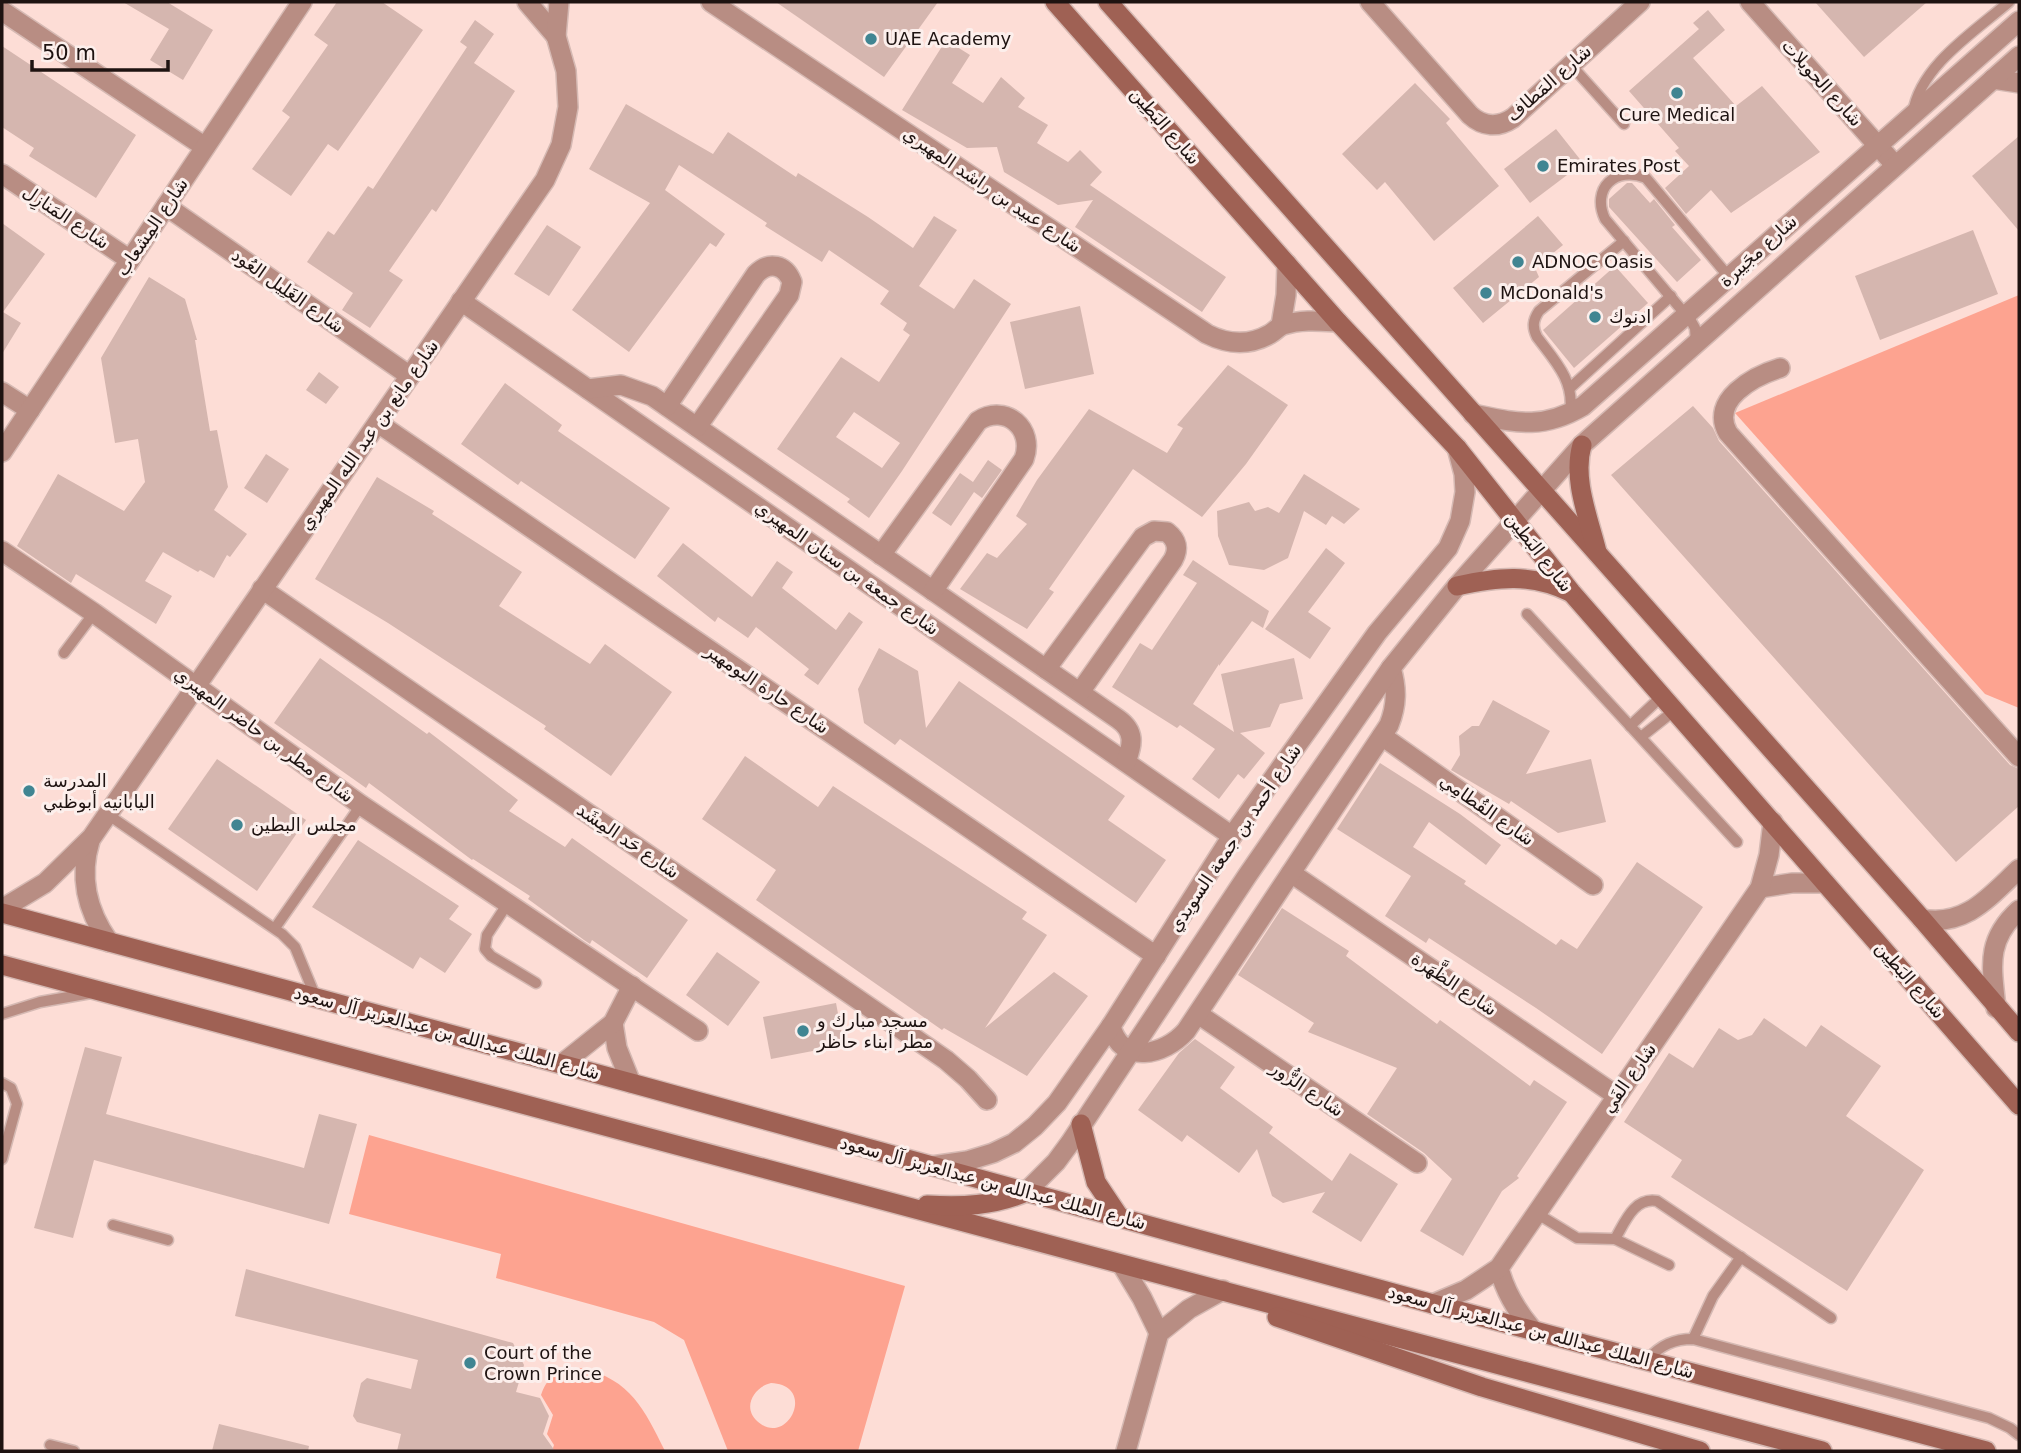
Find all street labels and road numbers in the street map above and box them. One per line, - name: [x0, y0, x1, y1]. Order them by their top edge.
- street label: شارع الحويلات: [1777, 35, 1867, 131]
- street label: شارع المَطاف: [1502, 40, 1596, 126]
- street label: شارع البَطِين: [1125, 83, 1205, 169]
- street label: شارع عبيد بن راشد المهيري: [899, 122, 1085, 258]
- street label: شارع المِشعاب: [111, 174, 193, 280]
- street label: شارع المَنازِل: [17, 180, 113, 256]
- street label: شارع مجَيبرة: [1715, 210, 1801, 292]
- street label: شارع الغَلِيل العُود: [228, 244, 348, 338]
- street label: شارع مانع بن عبد الله المهيري: [295, 336, 443, 534]
- street label: شارع جمعة بن سنان المهيري: [751, 496, 943, 640]
- street label: شارع البَطِين: [1501, 508, 1577, 596]
- street label: شارع حارة البومهير: [700, 639, 833, 739]
- street label: شارع مطر بن حاضر المهيري: [170, 663, 358, 807]
- street label: شارع أحمد بن جمعة السويدي: [1163, 739, 1306, 936]
- street label: شارع القُطامِي: [1436, 769, 1538, 851]
- street label: شارع حَد المِشَد: [573, 799, 683, 883]
- street label: شارع البَطِين: [1870, 937, 1950, 1023]
- street label: شارع الظَّهَرة: [1407, 942, 1504, 1021]
- street label: شارع الملك عبدالله بن عبدالعزيز آل سعود: [292, 981, 603, 1084]
- street label: شارع الفَي: [1597, 1039, 1661, 1117]
- street label: شارع الزُّور: [1265, 1054, 1349, 1121]
- street label: شارع الملك عبدالله بن عبدالعزيز آل سعود: [838, 1131, 1149, 1234]
- street label: شارع الملك عبدالله بن عبدالعزيز آل سعود: [1386, 1280, 1697, 1383]

